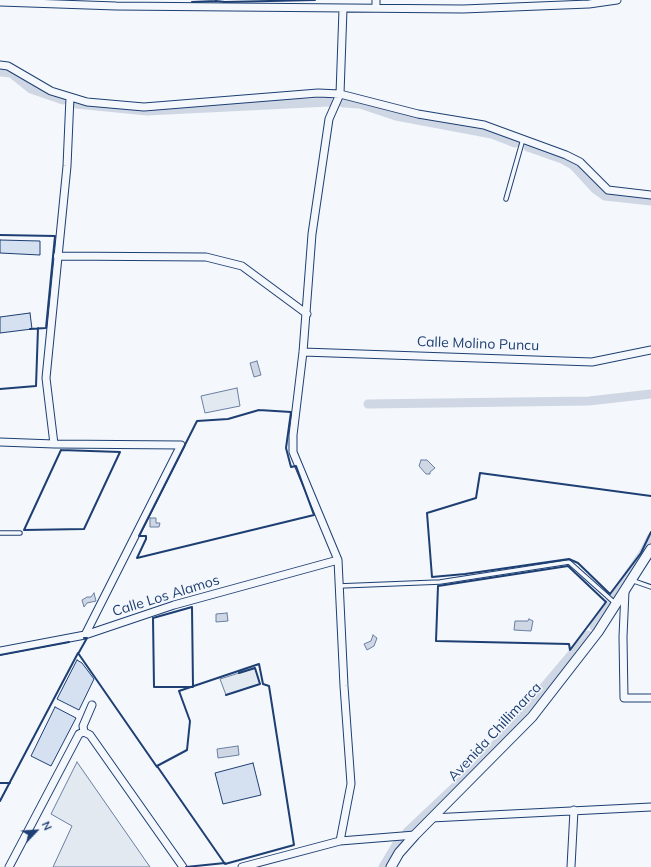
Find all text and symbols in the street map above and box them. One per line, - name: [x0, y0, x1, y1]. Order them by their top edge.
- street label: Calle Molino Puncu: [416, 333, 540, 355]
- street label: Calle Los Alamos: [110, 572, 222, 620]
- street label: Avenida Chillimarca: [445, 679, 545, 785]
- north arrow: [16, 811, 56, 851]
- text: N: [39, 819, 55, 833]

